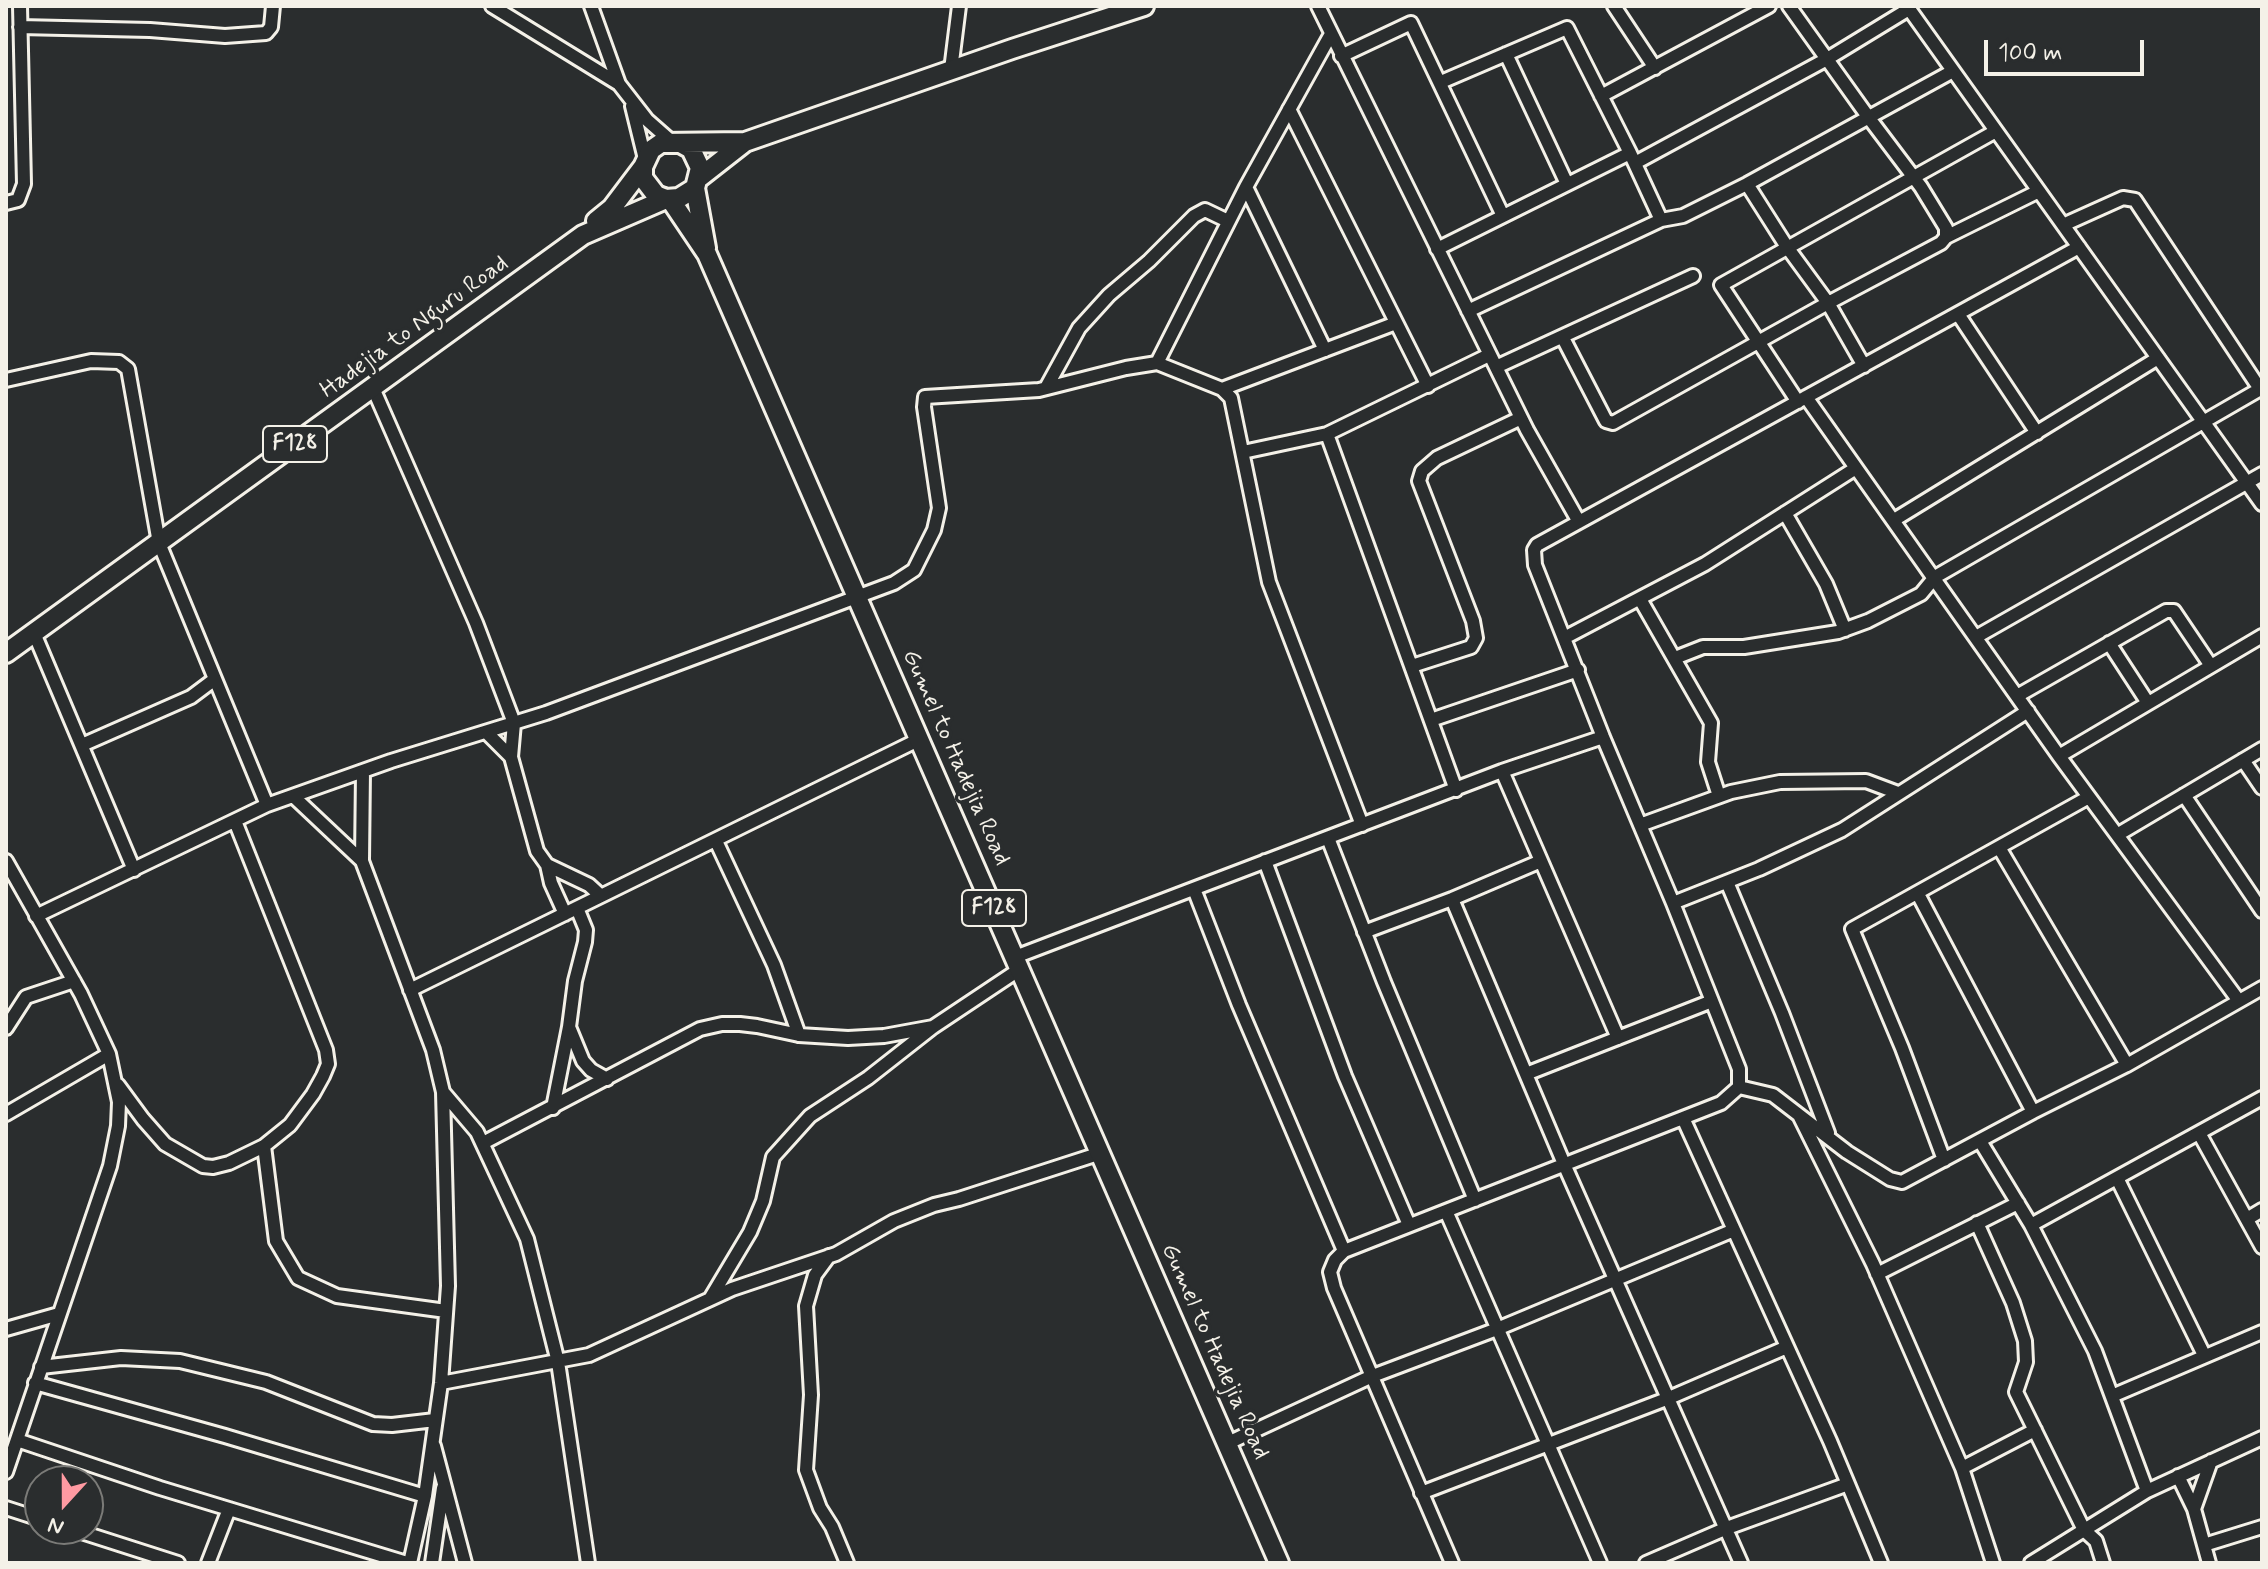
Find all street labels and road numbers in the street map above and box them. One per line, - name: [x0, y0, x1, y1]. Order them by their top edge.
- street label: Hadejia to Nguru Road: [315, 250, 515, 406]
- road number: F128: [263, 426, 327, 462]
- street label: Gumel to Hadejia Road: [894, 646, 1016, 870]
- road number: F128: [962, 890, 1026, 926]
- street label: Gumel to Hadejia Road: [1153, 1240, 1275, 1464]

